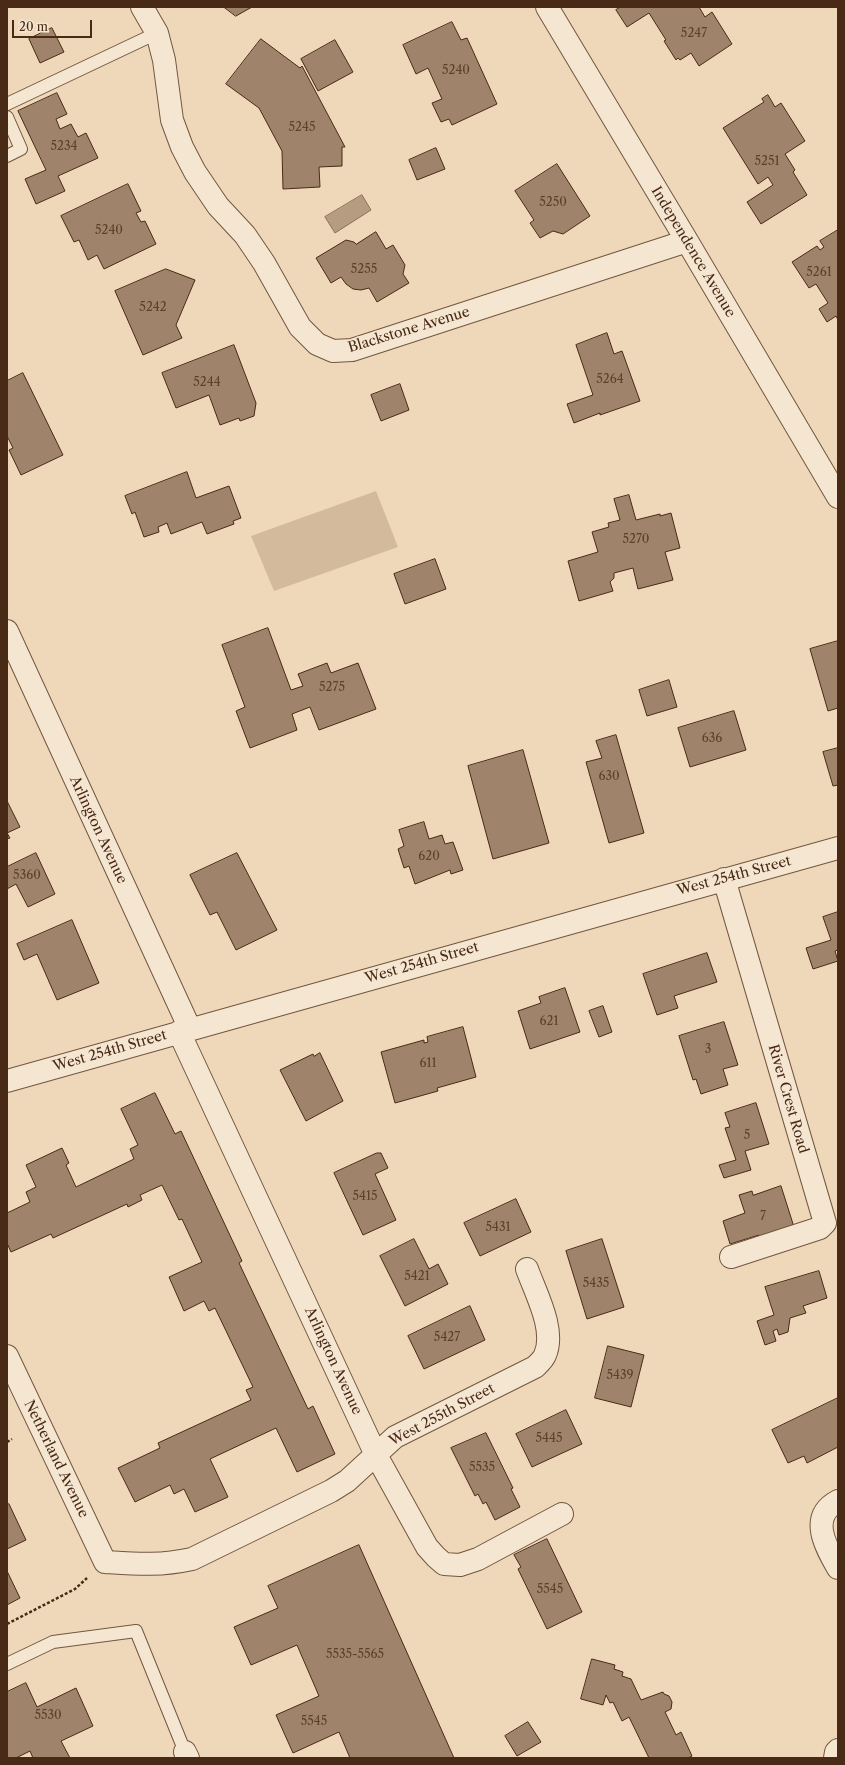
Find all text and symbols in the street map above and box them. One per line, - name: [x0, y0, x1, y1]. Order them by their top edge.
- scale bar: [14, 12, 94, 38]
- text: 20 m: [19, 19, 48, 34]
- house number: 5247: [681, 27, 707, 41]
- house number: 5240: [442, 64, 470, 78]
- house number: 5245: [289, 121, 315, 135]
- house number: 5234: [51, 140, 77, 154]
- house number: 5251: [755, 155, 779, 169]
- street label: Independence Avenue: [647, 184, 739, 320]
- house number: 5250: [539, 196, 567, 210]
- house number: 5240: [95, 224, 123, 238]
- house number: 5255: [351, 263, 377, 277]
- house number: 5261: [806, 266, 832, 280]
- house number: 5242: [139, 301, 167, 315]
- street label: Blackstone Avenue: [346, 304, 472, 356]
- house number: 5264: [596, 373, 624, 387]
- house number: 5244: [193, 376, 221, 390]
- house number: 5270: [623, 533, 649, 547]
- house number: 5275: [319, 681, 345, 695]
- house number: 636: [702, 732, 722, 746]
- house number: 630: [598, 770, 620, 784]
- street label: Arlington Avenue: [66, 774, 130, 886]
- house number: 620: [418, 850, 440, 864]
- street label: West 254th Street: [675, 853, 793, 899]
- house number: 5360: [13, 869, 41, 883]
- street label: West 254th Street: [363, 939, 481, 987]
- house number: 621: [540, 1015, 558, 1029]
- street label: West 254th Street: [51, 1027, 169, 1075]
- house number: 3: [705, 1043, 711, 1057]
- street label: River Crest Road: [764, 1043, 812, 1155]
- house number: 611: [419, 1057, 437, 1071]
- house number: 5: [744, 1129, 750, 1143]
- house number: 5415: [352, 1190, 378, 1204]
- house number: 7: [760, 1210, 766, 1224]
- house number: 5431: [485, 1221, 511, 1235]
- house number: 5421: [404, 1270, 430, 1284]
- house number: 5435: [583, 1277, 609, 1291]
- street label: Arlington Avenue: [301, 1305, 365, 1417]
- house number: 5427: [434, 1331, 460, 1345]
- house number: 5439: [606, 1369, 634, 1383]
- street label: West 255th Street: [386, 1380, 498, 1450]
- street label: Netherland Avenue: [20, 1397, 92, 1521]
- house number: 5445: [536, 1432, 562, 1446]
- house number: 5535: [469, 1461, 495, 1475]
- house number: 5545: [537, 1583, 563, 1597]
- house number: 5535-5565: [326, 1648, 384, 1662]
- house number: 5530: [34, 1709, 62, 1723]
- house number: 5545: [301, 1715, 327, 1729]

